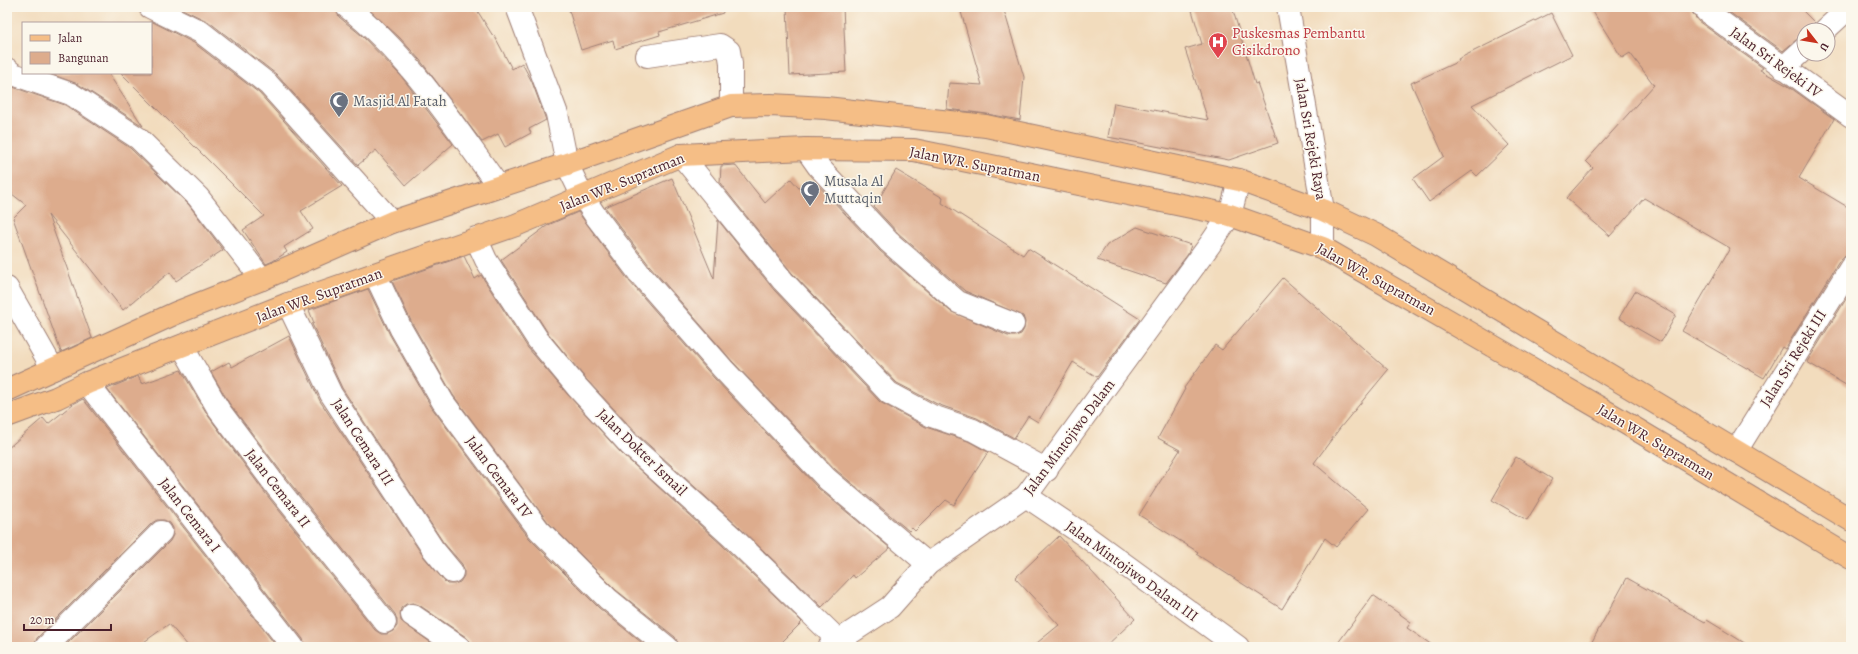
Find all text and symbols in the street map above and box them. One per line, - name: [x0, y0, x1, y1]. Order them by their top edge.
- legend: [22, 22, 152, 74]
- street label: Jalan Sri Rejeki IV: [1726, 22, 1827, 103]
- north arrow: [1796, 22, 1836, 62]
- place label: Puskesmas Pembantu Gisikdrono: [1232, 23, 1366, 60]
- text: Jalan: [58, 30, 83, 46]
- hospital icon: Puskesmas Pembantu Gisikdrono: [1207, 31, 1229, 59]
- text: U: [1815, 40, 1832, 55]
- text: Bangunan: [58, 50, 109, 66]
- street label: Jalan Sri Rejeki Raya: [1290, 76, 1332, 202]
- mosque icon: Masjid Al Fatah: [328, 90, 350, 118]
- place label: Masjid Al Fatah: [353, 91, 447, 111]
- street label: Jalan WR. Supratman: [908, 142, 1042, 186]
- street label: Jalan WR. Supratman: [557, 148, 687, 216]
- place label: Musala Al Muttaqin: [824, 171, 884, 208]
- mosque icon: Musala Al Muttaqin: [799, 179, 821, 207]
- street label: Jalan WR. Supratman: [1313, 238, 1439, 320]
- street label: Jalan WR. Supratman: [253, 263, 385, 327]
- street label: Jalan Sri Rejeki III: [1755, 306, 1831, 410]
- street label: Jalan Mintojiwo Dalam: [1019, 375, 1119, 499]
- street label: Jalan Cemara III: [327, 394, 399, 490]
- street label: Jalan WR. Supratman: [1594, 399, 1718, 485]
- street label: Jalan Dokter Ismail: [593, 404, 692, 500]
- street label: Jalan Cemara IV: [461, 432, 537, 523]
- street label: Jalan Cemara II: [241, 444, 315, 532]
- street label: Jalan Cemara I: [155, 474, 225, 556]
- street label: Jalan Mintojiwo Dalam III: [1062, 516, 1202, 626]
- scale bar: [24, 606, 111, 632]
- text: 20 m: [30, 612, 54, 628]

